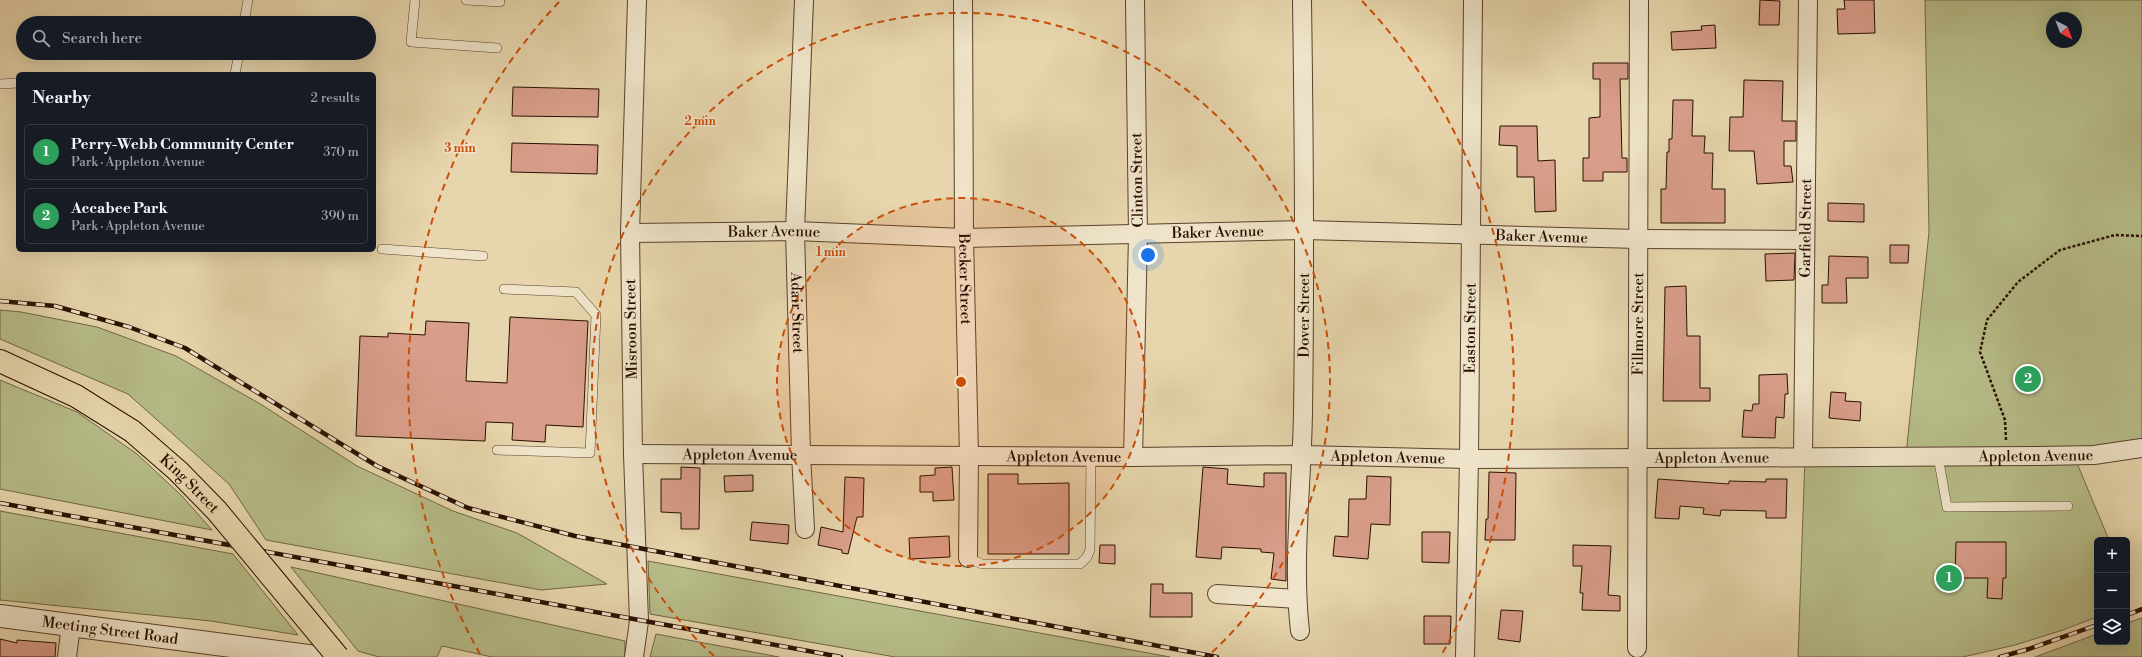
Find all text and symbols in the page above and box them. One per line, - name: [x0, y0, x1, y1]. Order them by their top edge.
- north arrow: [2046, 12, 2082, 48]
- search box: [16, 16, 376, 60]
- icon: search: [30, 27, 52, 49]
- text: Search here: [62, 29, 142, 48]
- text: Nearby: [32, 87, 91, 109]
- text: 2 results: [311, 90, 360, 106]
- text: 2 min: [684, 114, 716, 129]
- street label: Clinton Street: [1127, 132, 1148, 228]
- text: Perry-Webb Community Center: [71, 135, 294, 154]
- text: 3 min: [444, 141, 476, 156]
- text: 1: [43, 144, 49, 160]
- text: 370 m: [323, 144, 359, 160]
- text: Park · Appleton Avenue: [71, 154, 205, 170]
- street label: Garfield Street: [1796, 178, 1816, 278]
- text: Accabee Park: [71, 199, 168, 218]
- text: 2: [42, 208, 50, 224]
- text: 390 m: [321, 208, 359, 224]
- text: Park · Appleton Avenue: [71, 218, 205, 234]
- street label: Baker Avenue: [727, 222, 821, 242]
- street label: Baker Avenue: [1170, 222, 1264, 243]
- street label: Baker Avenue: [1494, 226, 1588, 248]
- street label: Becker Street: [954, 232, 975, 326]
- text: 1 min: [816, 245, 847, 260]
- your location: [1138, 245, 1158, 265]
- street label: Adair Street: [786, 271, 807, 354]
- street label: Dover Street: [1295, 272, 1314, 358]
- street label: Fillmore Street: [1629, 272, 1648, 376]
- street label: Misroon Street: [621, 278, 642, 380]
- street label: Easton Street: [1461, 282, 1481, 374]
- pin: 2: [2015, 364, 2041, 394]
- centre of rings: [954, 375, 968, 389]
- street label: Appleton Avenue: [682, 445, 797, 465]
- street label: Appleton Avenue: [1977, 446, 2093, 466]
- street label: Appleton Avenue: [1006, 447, 1121, 467]
- street label: Appleton Avenue: [1329, 447, 1446, 468]
- street label: Appleton Avenue: [1653, 448, 1769, 468]
- street label: King Street: [155, 450, 224, 518]
- map controls: [2094, 537, 2130, 645]
- button: +: [2094, 537, 2130, 573]
- pin: 1: [1936, 563, 1962, 593]
- button: −: [2094, 573, 2130, 609]
- button: layers: [2094, 609, 2130, 645]
- street label: Meeting Street Road: [41, 613, 180, 649]

